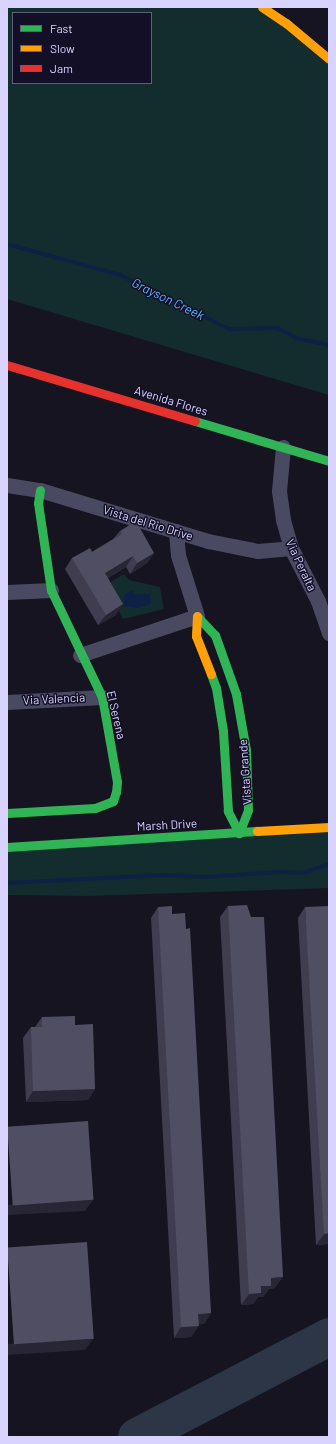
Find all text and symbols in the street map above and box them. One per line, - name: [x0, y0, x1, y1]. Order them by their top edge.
- legend: [12, 12, 152, 84]
- text: Fast: [50, 21, 73, 35]
- text: Slow: [50, 41, 75, 55]
- text: Jam: [50, 61, 73, 75]
- water label: Grayson Creek: [129, 275, 207, 323]
- street label: Avenida Flores: [133, 383, 209, 419]
- street label: Vista del Rio Drive: [101, 503, 195, 543]
- street label: Via Peralta: [283, 537, 319, 593]
- street label: El Serena: [103, 689, 129, 741]
- street label: Via Valencia: [23, 690, 85, 708]
- street label: Vista Grande: [236, 739, 254, 805]
- street label: Marsh Drive: [136, 816, 198, 834]

